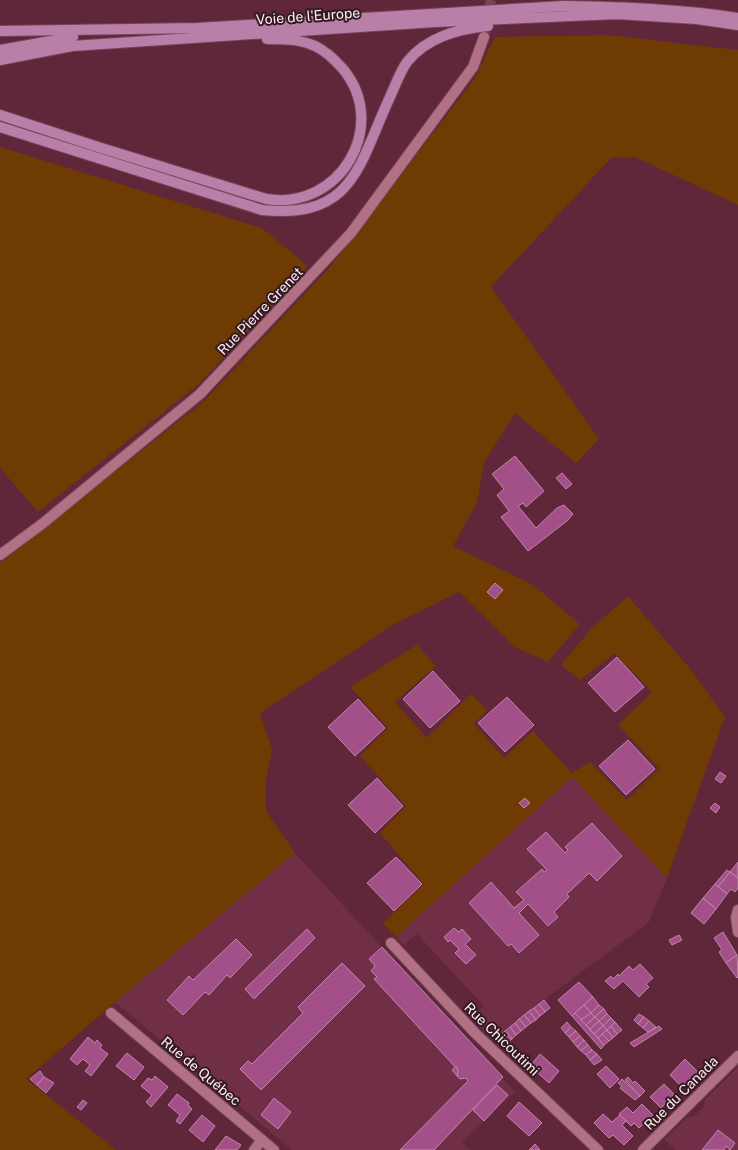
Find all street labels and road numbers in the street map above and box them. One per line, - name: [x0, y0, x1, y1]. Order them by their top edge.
- street label: Voie de l'Europe: [255, 4, 361, 28]
- street label: Rue Pierre Grenet: [214, 264, 306, 358]
- street label: Rue Chicoutimi: [461, 999, 543, 1079]
- street label: Rue de Québec: [158, 1033, 244, 1109]
- street label: Rue du Canada: [641, 1053, 721, 1133]

